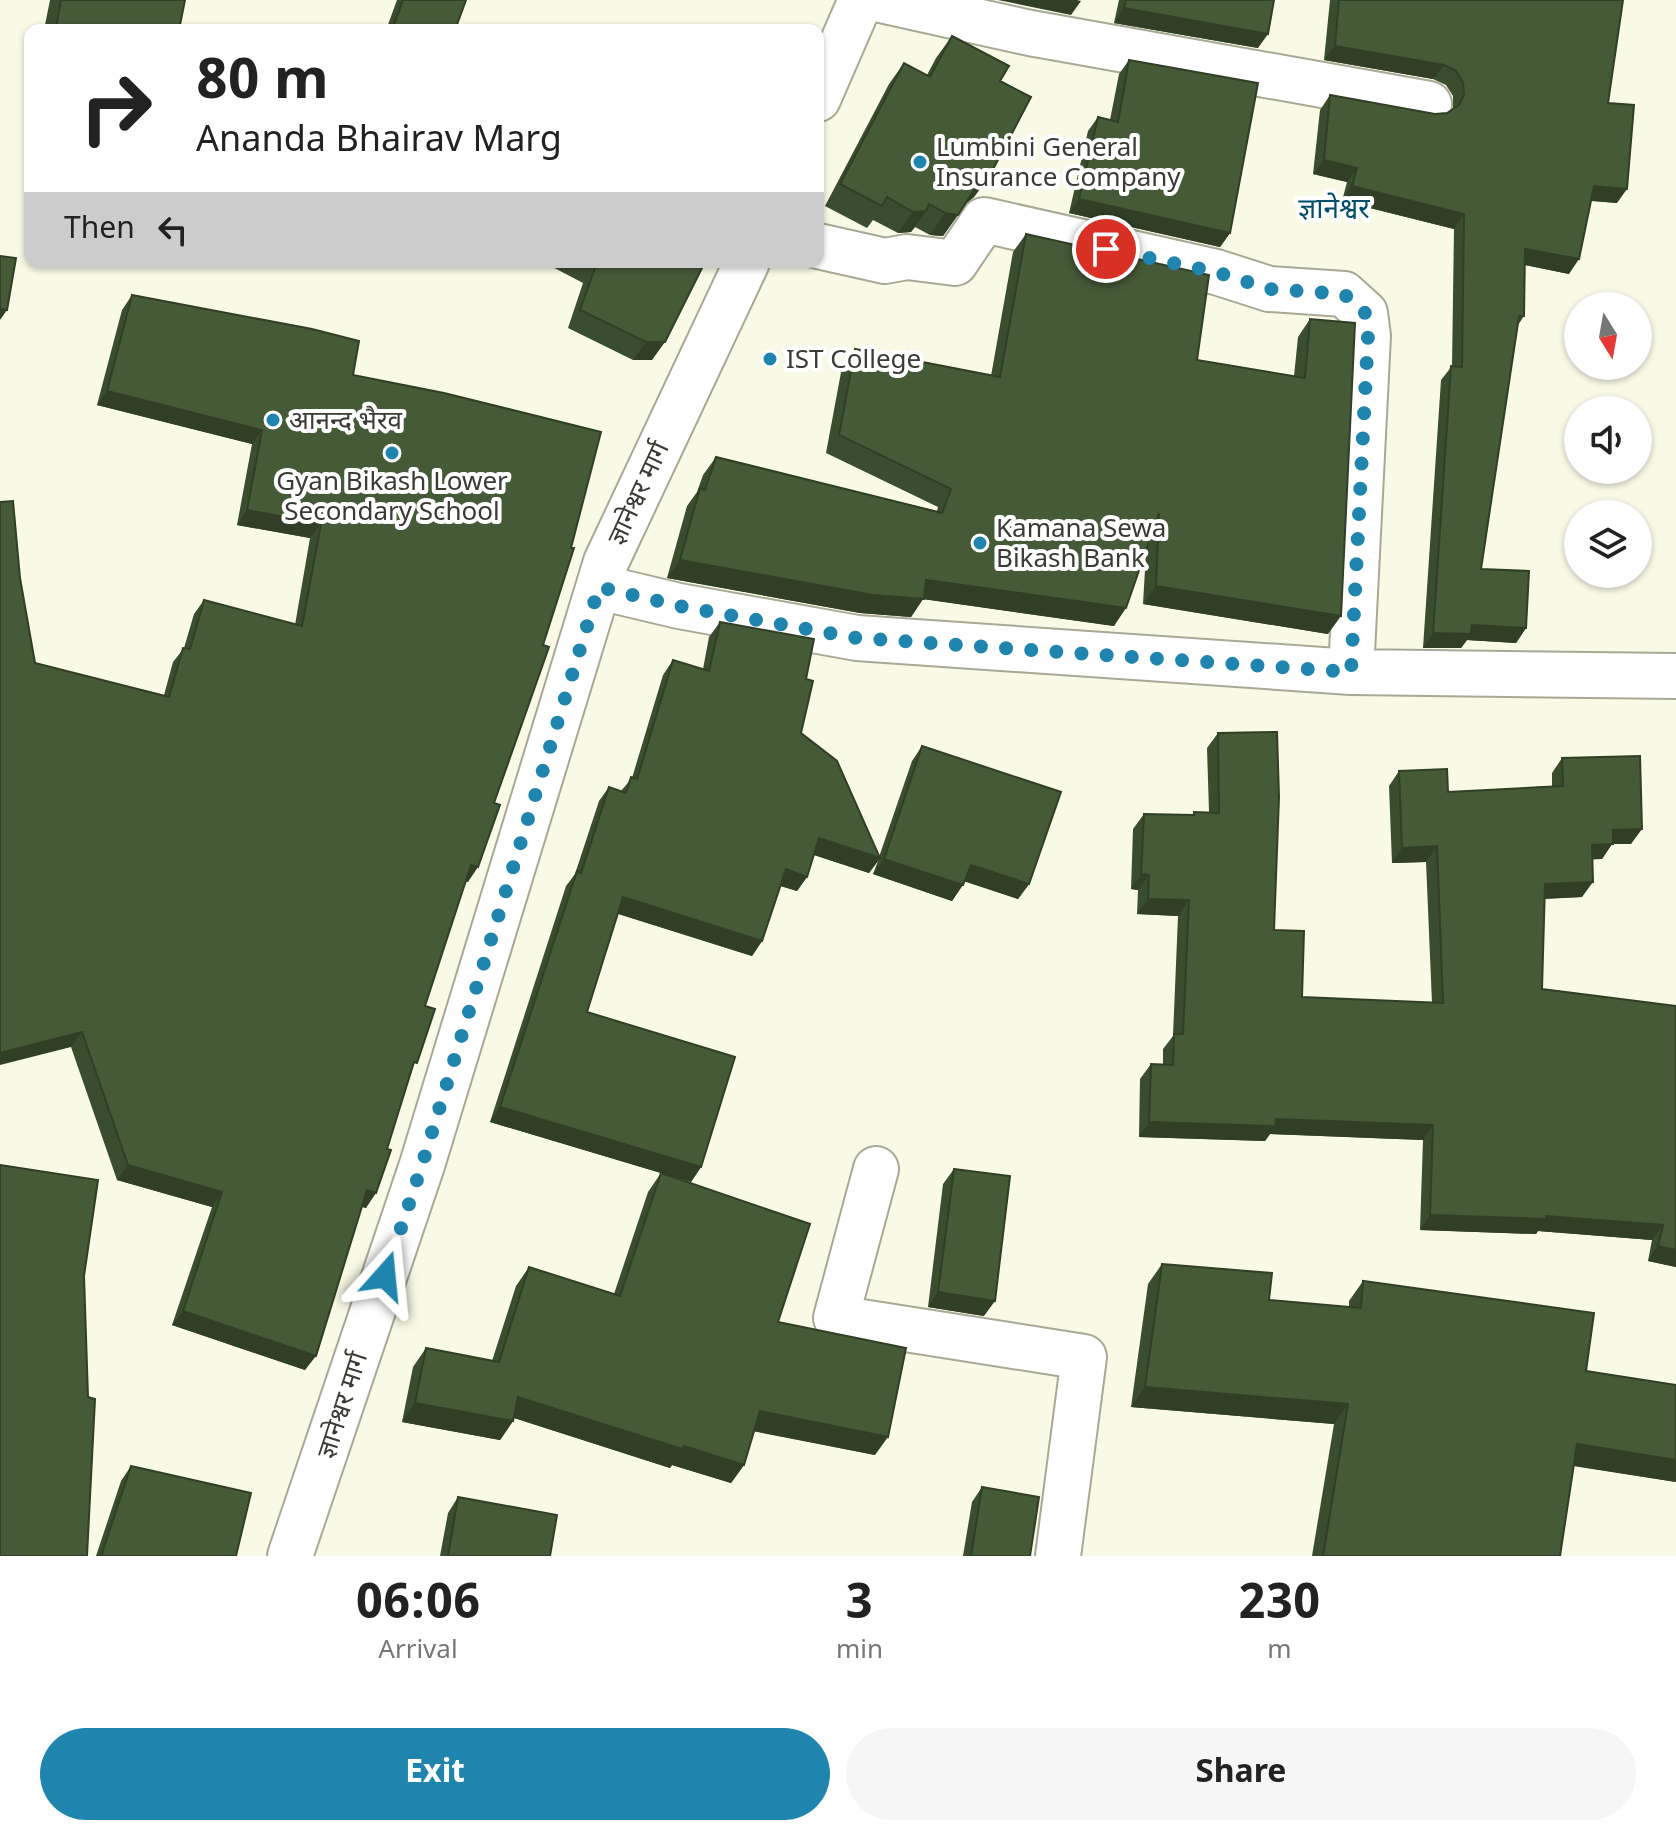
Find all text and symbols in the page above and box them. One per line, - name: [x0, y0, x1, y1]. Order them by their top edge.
- text: 80 m: [196, 48, 329, 121]
- icon: right: [64, 56, 168, 160]
- text: Ananda Bhairav Marg: [196, 119, 562, 166]
- place label: Lumbini General Insurance Company: [936, 133, 1181, 197]
- marker: Lumbini General Insurance Company: [911, 153, 929, 171]
- district label: ज्ञानेश्वर: [1298, 192, 1370, 229]
- icon: left: [151, 208, 195, 252]
- text: Then: [64, 211, 135, 250]
- pin: [1072, 215, 1140, 283]
- icon: arrive: [1084, 227, 1128, 271]
- north arrow: [1564, 292, 1652, 380]
- map controls: [1564, 292, 1652, 588]
- place label: IST College: [786, 345, 921, 379]
- marker: IST College: [761, 350, 779, 368]
- button: sound: [1564, 396, 1652, 484]
- place label: आनन्द भैरव: [289, 405, 403, 440]
- marker: आनन्द भैरव: [264, 411, 282, 429]
- street label: ज्ञानेश्वर मार्ग: [601, 436, 680, 551]
- marker: Gyan Bikash Lower Secondary School: [383, 444, 401, 462]
- place label: Gyan Bikash Lower Secondary School: [276, 467, 508, 531]
- button: layers: [1564, 500, 1652, 588]
- place label: Kamana Sewa Bikash Bank: [996, 514, 1166, 578]
- marker: Kamana Sewa Bikash Bank: [971, 534, 989, 552]
- position arrow: [343, 1234, 427, 1318]
- street label: ज्ञानेश्वर मार्ग: [311, 1347, 378, 1464]
- text: 06:06: [356, 1575, 480, 1638]
- text: 3: [846, 1575, 873, 1638]
- text: 230: [1239, 1575, 1320, 1638]
- text: Arrival: [378, 1635, 458, 1669]
- text: min: [836, 1635, 883, 1669]
- text: m: [1267, 1635, 1292, 1669]
- button: Exit: [40, 1728, 830, 1820]
- button: Share: [846, 1728, 1636, 1820]

